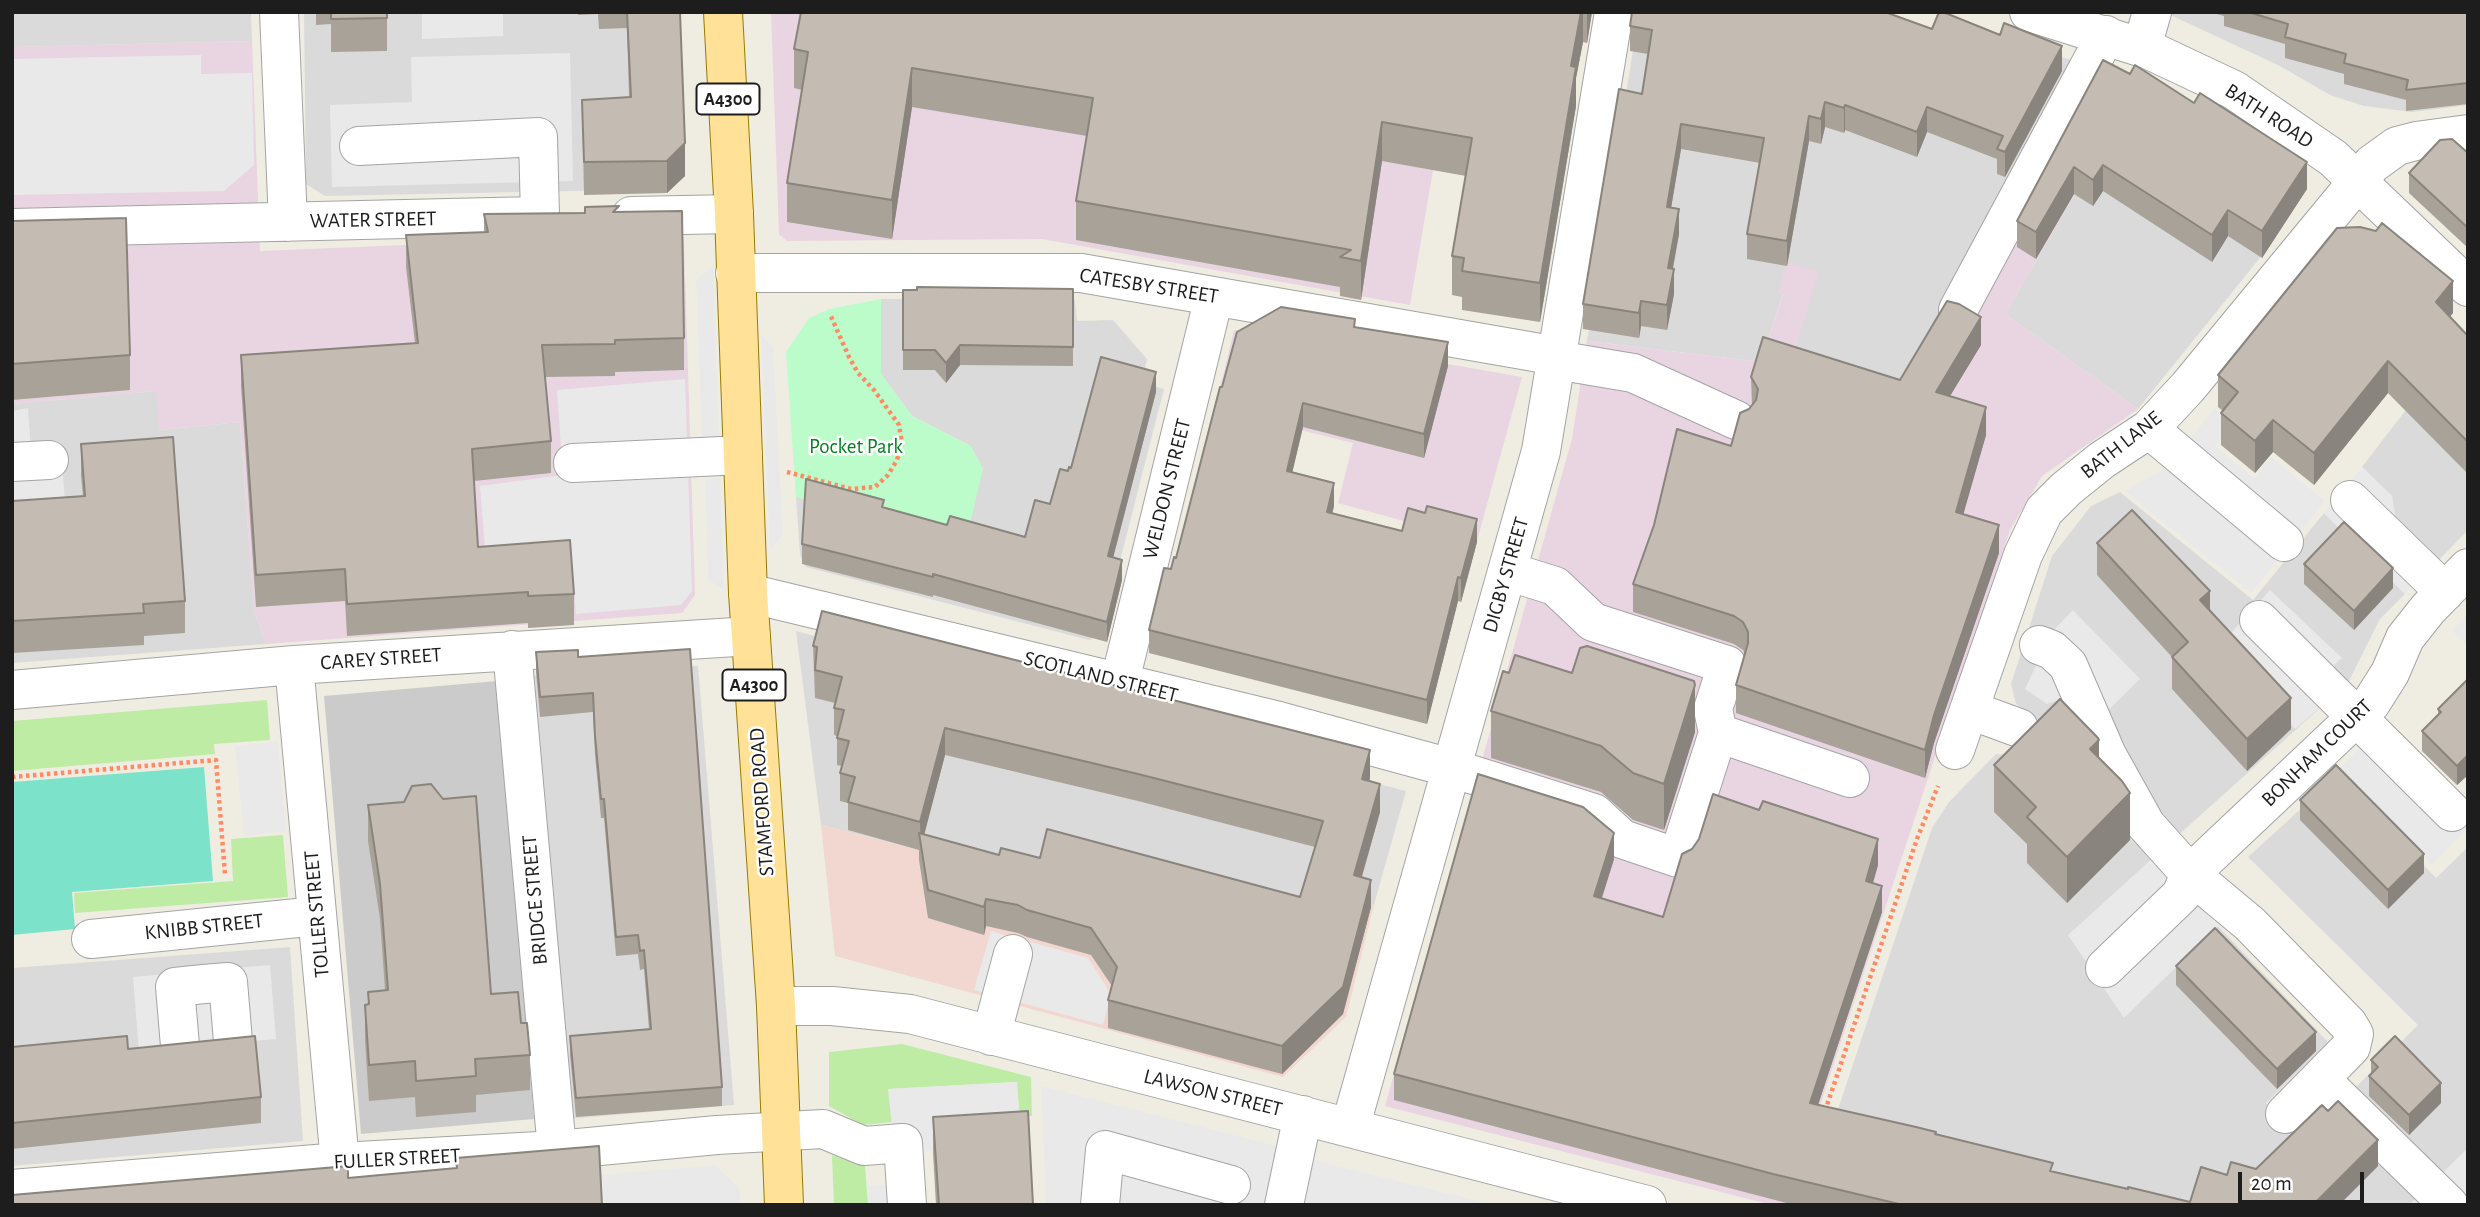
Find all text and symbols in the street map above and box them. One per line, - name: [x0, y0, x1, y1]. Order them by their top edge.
- street label: BATH ROAD: [2220, 78, 2318, 154]
- road number: A4300: [696, 83, 760, 114]
- street label: WATER STREET: [309, 206, 437, 234]
- street label: CATESBY STREET: [1078, 263, 1220, 309]
- street label: BATH LANE: [2076, 406, 2166, 484]
- street label: WELDON STREET: [1137, 416, 1197, 562]
- park label: Pocket Park: [809, 434, 903, 460]
- street label: DIGBY STREET: [1477, 514, 1535, 636]
- street label: CAREY STREET: [320, 642, 442, 676]
- street label: SCOTLAND STREET: [1021, 646, 1181, 708]
- road number: A4300: [722, 670, 786, 700]
- street label: BONHAM COURT: [2256, 694, 2378, 812]
- street label: STAMFORD ROAD: [744, 727, 780, 877]
- street label: BRIDGE STREET: [517, 834, 553, 966]
- street label: TOLLER STREET: [299, 849, 335, 979]
- street label: KNIBB STREET: [143, 908, 265, 946]
- street label: LAWSON STREET: [1141, 1064, 1285, 1122]
- street label: FULLER STREET: [333, 1143, 461, 1175]
- scale bar: [2242, 1158, 2368, 1202]
- text: 20 m: [2251, 1173, 2292, 1194]

